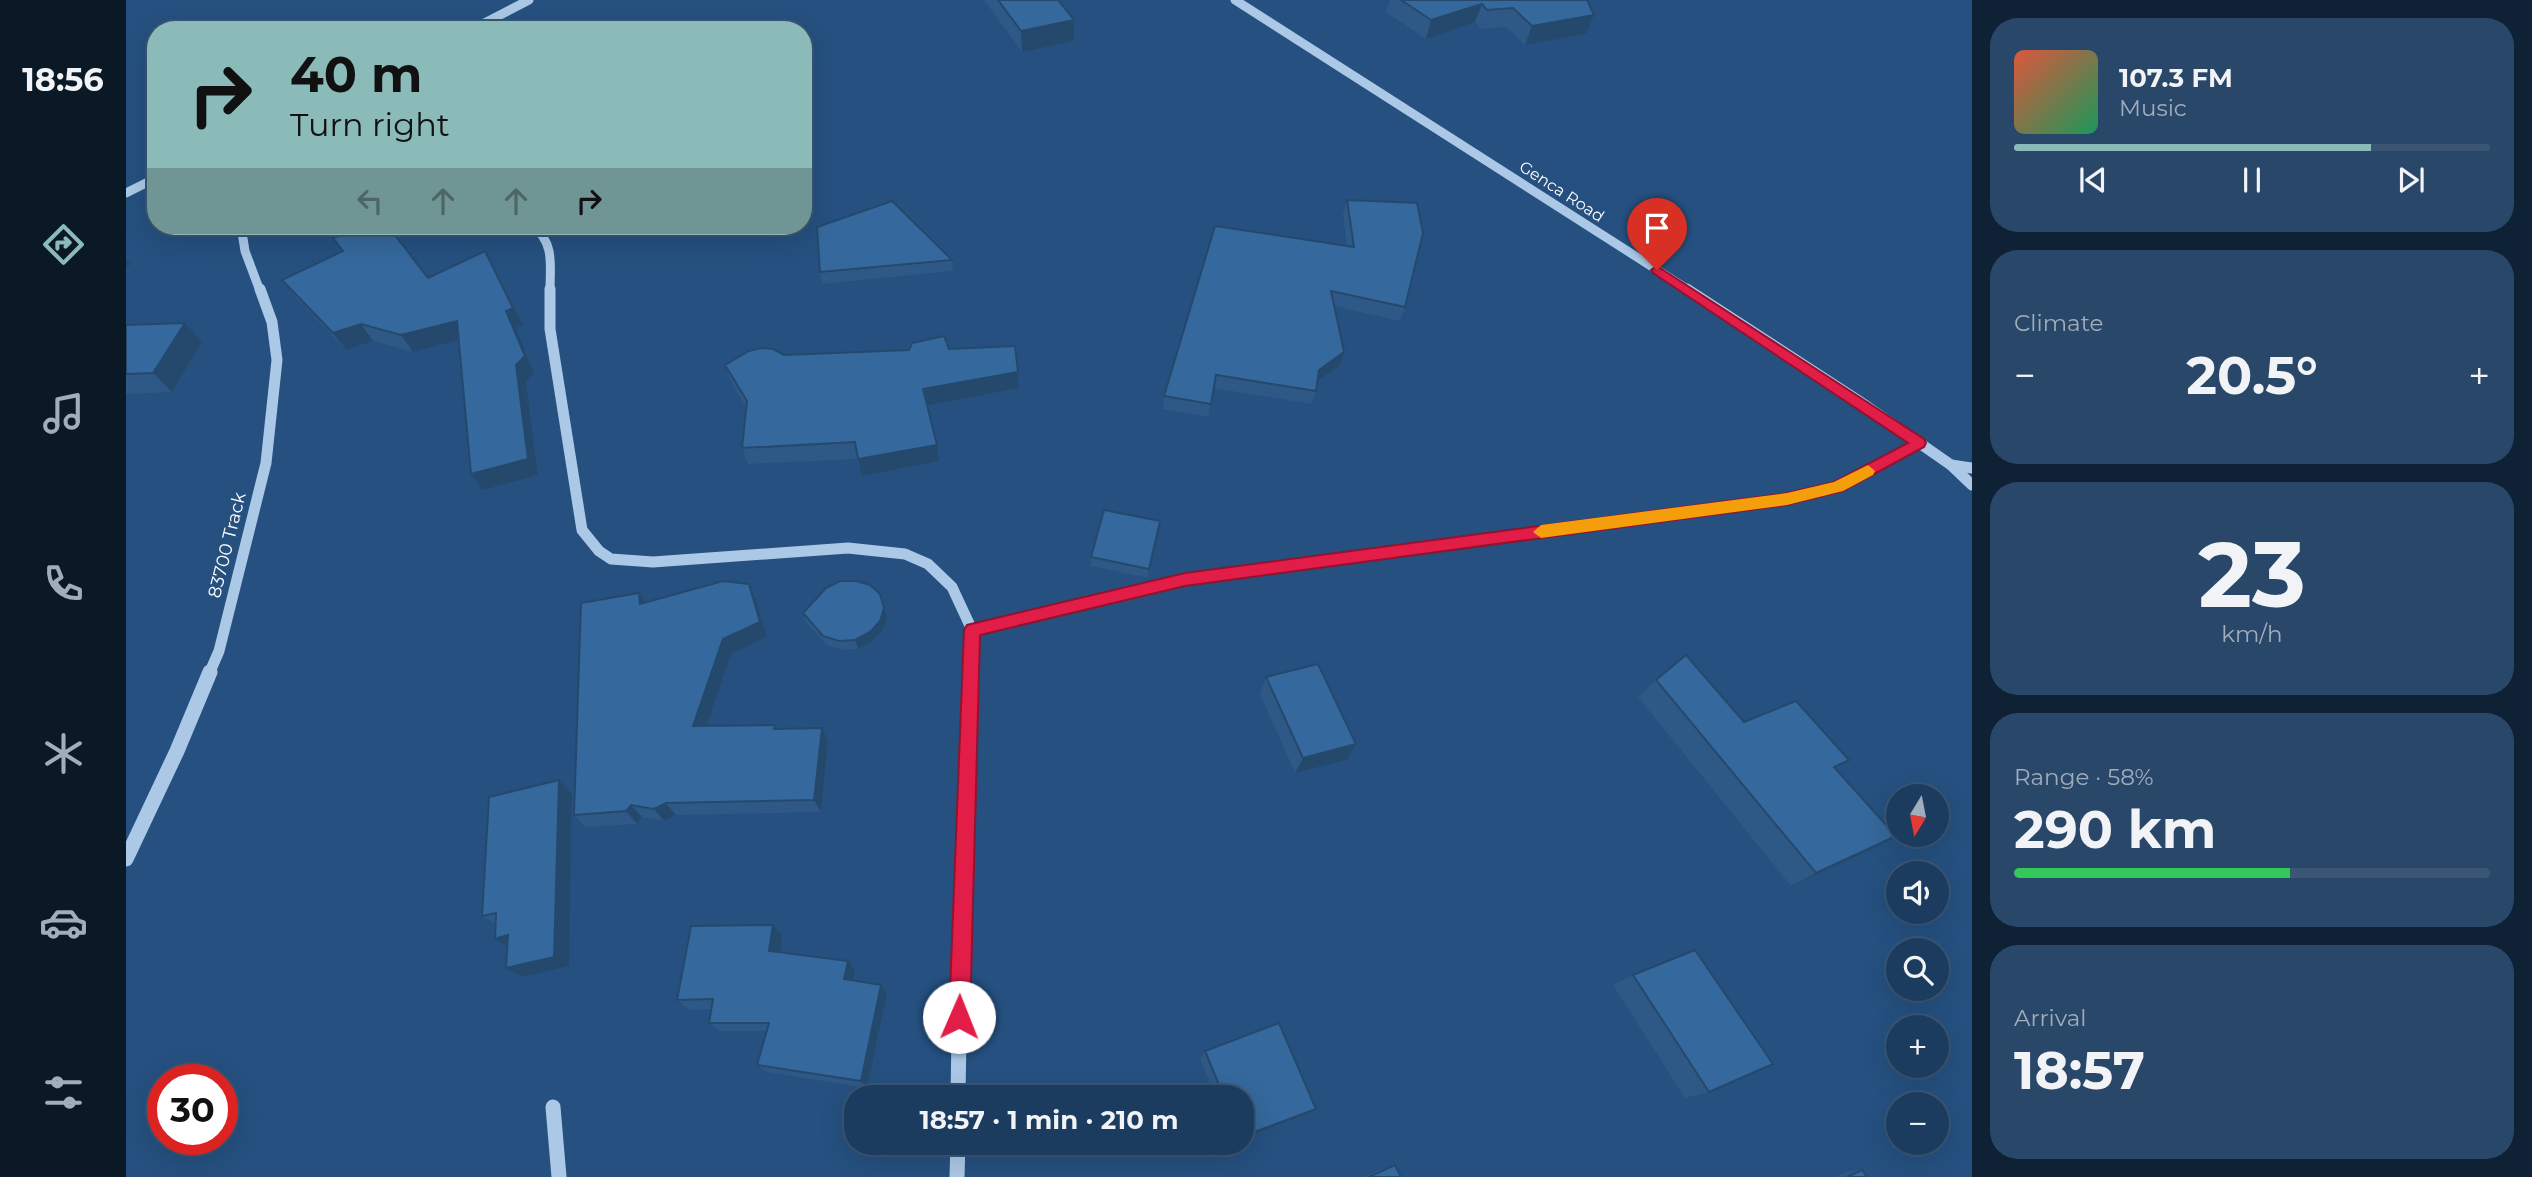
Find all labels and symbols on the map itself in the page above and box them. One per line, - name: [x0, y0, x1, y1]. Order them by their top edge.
- street label: Genca Road: [1516, 157, 1608, 226]
- pin: [1627, 198, 1687, 270]
- street label: 83700 Track: [203, 490, 251, 600]
- north arrow: [1886, 784, 1950, 847]
- position arrow: [922, 980, 996, 1054]
- speed limit sign: 30: [147, 1064, 238, 1155]

